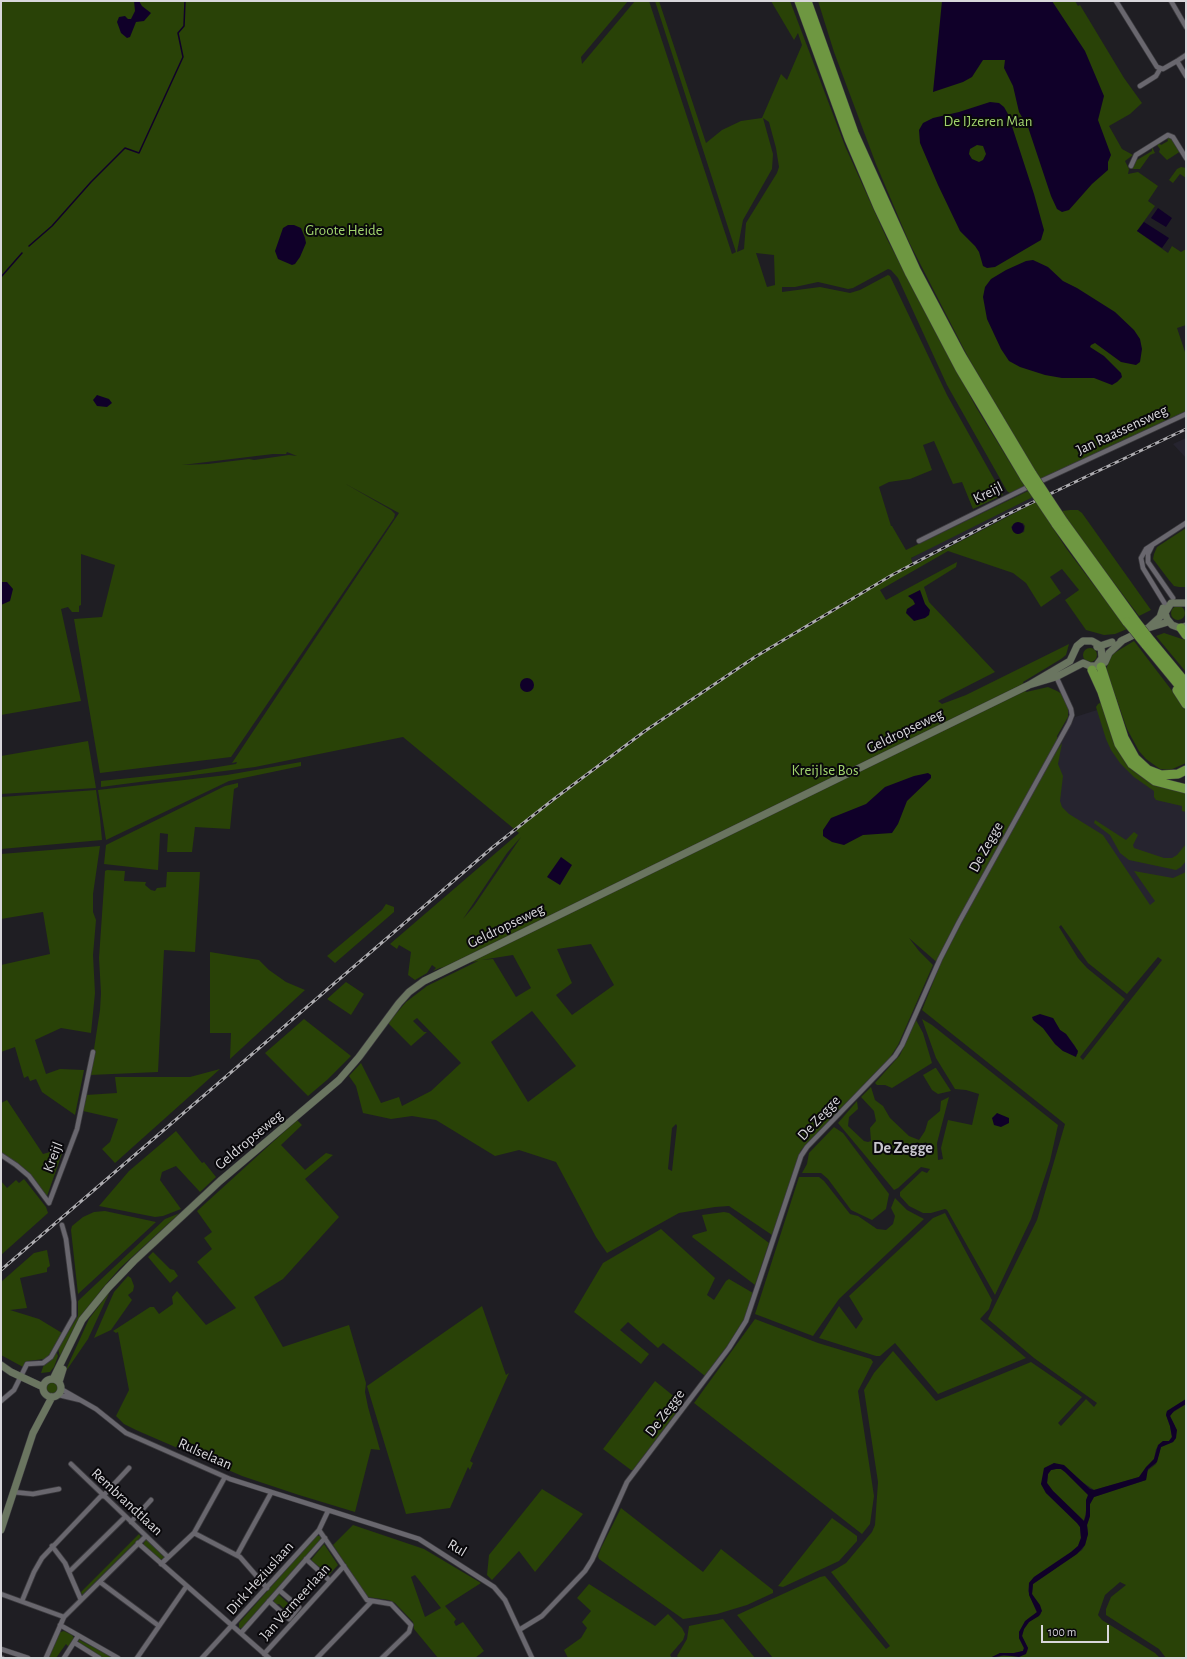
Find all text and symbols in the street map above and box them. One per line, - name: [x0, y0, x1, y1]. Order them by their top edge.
- park label: De IJzeren Man: [944, 112, 1032, 130]
- park label: Groote Heide: [305, 221, 383, 239]
- street label: Jan Raassensweg: [1074, 401, 1170, 459]
- street label: Kreijl: [970, 478, 1006, 508]
- street label: Geldropseweg: [864, 705, 946, 757]
- park label: Kreijlse Bos: [792, 761, 858, 779]
- street label: De Zegge: [965, 819, 1007, 875]
- street label: Geldropseweg: [465, 900, 547, 952]
- street label: De Zegge: [794, 1092, 844, 1144]
- street label: Geldropseweg: [211, 1106, 287, 1174]
- district label: De Zegge: [873, 1138, 933, 1158]
- street label: Kreijl: [39, 1139, 67, 1175]
- street label: De Zegge: [641, 1386, 689, 1440]
- street label: Rulselaan: [175, 1434, 235, 1474]
- street label: Rembrandtlaan: [88, 1464, 166, 1540]
- street label: Rul: [444, 1535, 470, 1561]
- street label: Dirk Heziuslaan: [222, 1538, 298, 1618]
- street label: Jan Vermeerlaan: [256, 1560, 334, 1644]
- scale bar: [1043, 1617, 1111, 1643]
- text: 100 m: [1048, 1626, 1076, 1638]

